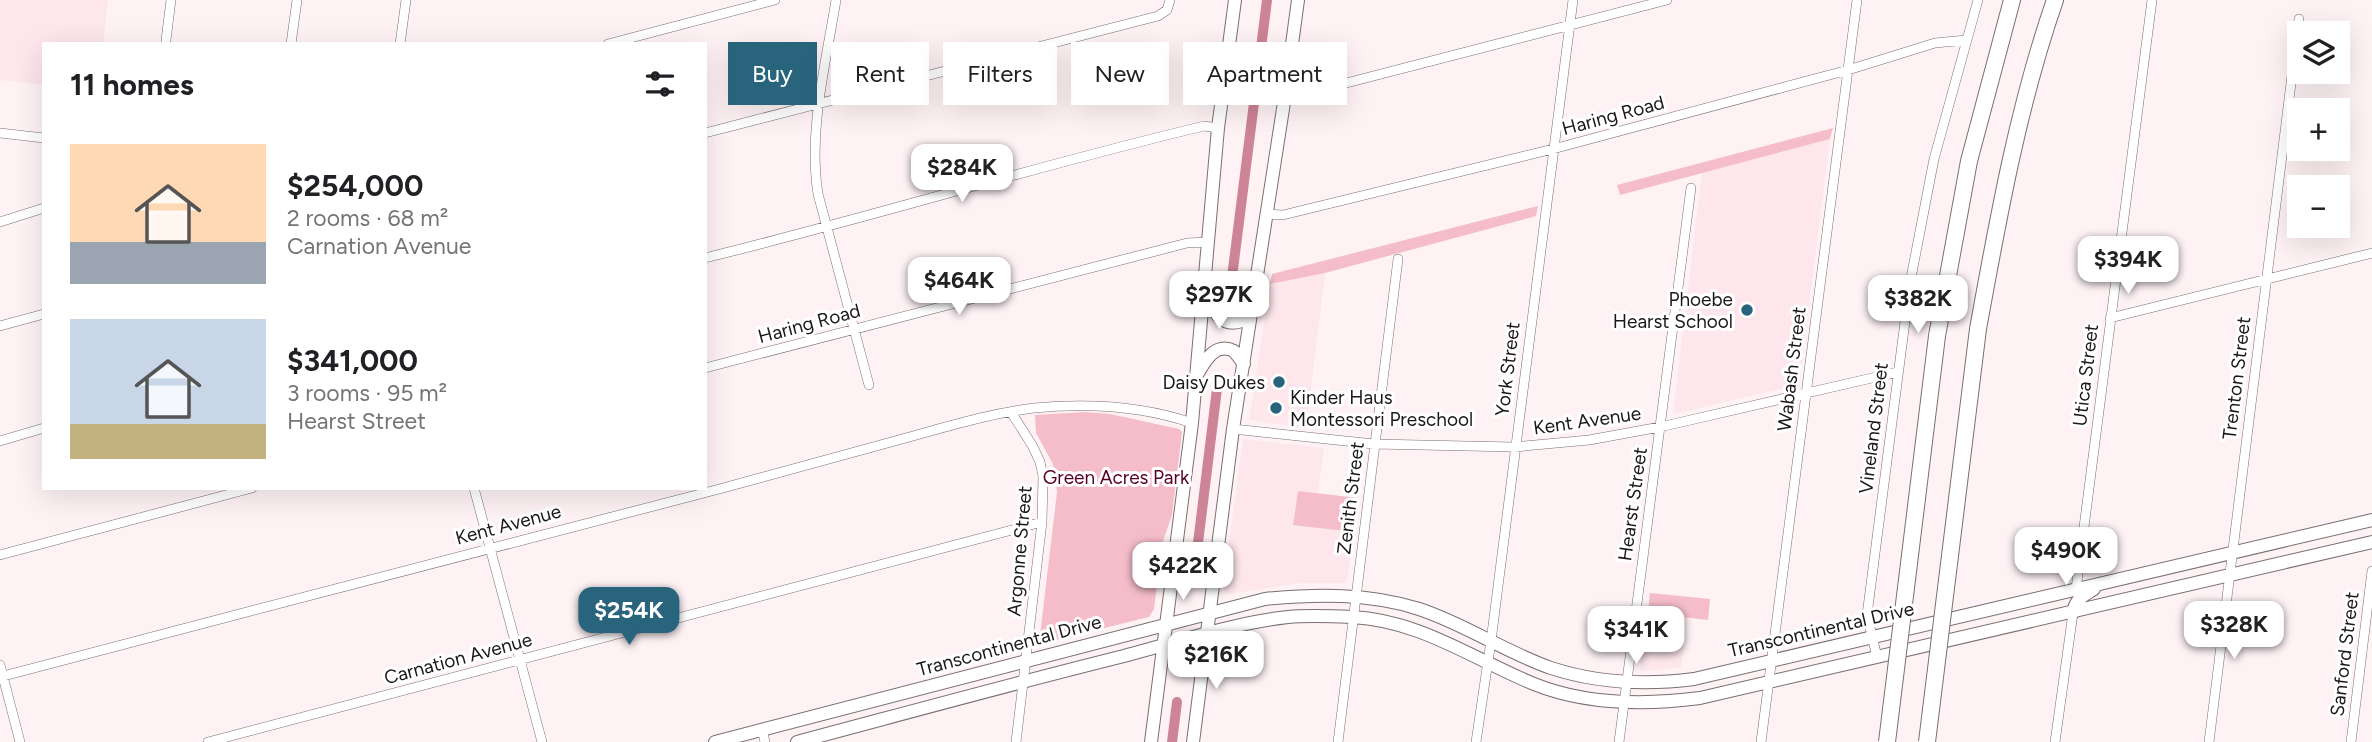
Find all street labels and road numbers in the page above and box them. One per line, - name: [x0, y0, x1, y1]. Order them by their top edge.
- street label: Haring Road: [1559, 91, 1667, 140]
- street label: Haring Road: [755, 299, 863, 348]
- street label: Wabash Street: [1772, 305, 1811, 433]
- street label: Trenton Street: [2218, 315, 2255, 441]
- street label: York Street: [1490, 321, 1525, 418]
- street label: Utica Street: [2068, 323, 2103, 428]
- street label: Vineland Street: [1854, 361, 1893, 495]
- street label: Kent Avenue: [1532, 402, 1642, 439]
- street label: Zenith Street: [1332, 440, 1369, 556]
- street label: Hearst Street: [1613, 446, 1652, 562]
- street label: Argonne Street: [1002, 485, 1037, 617]
- street label: Kent Avenue: [453, 499, 564, 550]
- street label: Sanford Street: [2325, 590, 2364, 718]
- street label: Transcontinental Drive: [1726, 597, 1916, 662]
- street label: Transcontinental Drive: [914, 610, 1104, 681]
- street label: Carnation Avenue: [382, 628, 535, 689]

